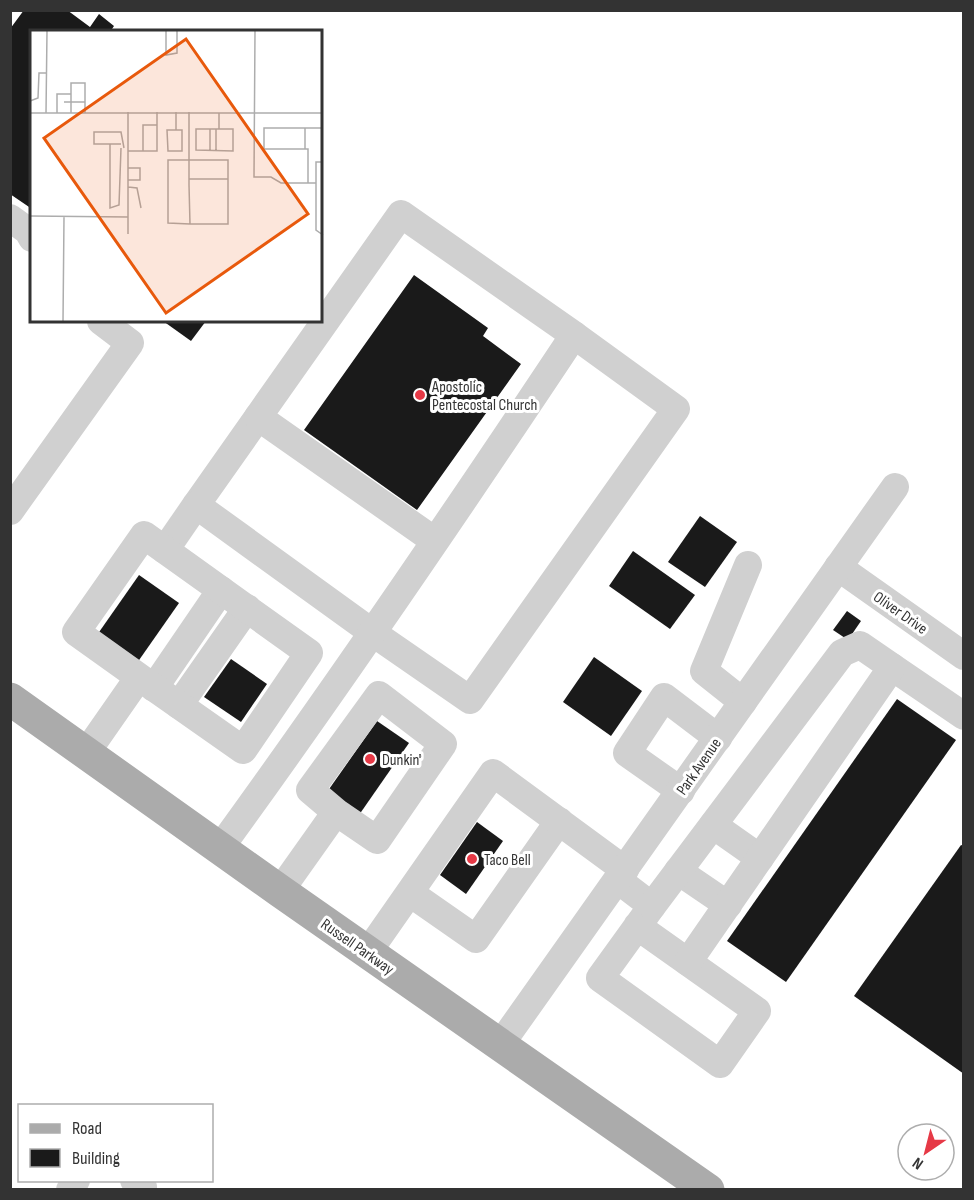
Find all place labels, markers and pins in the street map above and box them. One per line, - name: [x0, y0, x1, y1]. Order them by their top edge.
- place label: Apostolic Pentecostal Church: [431, 378, 537, 415]
- marker: Apostolic Pentecostal Church: [413, 388, 427, 402]
- place label: Dunkin': [382, 751, 421, 770]
- marker: Dunkin': [363, 752, 377, 766]
- place label: Taco Bell: [484, 851, 531, 870]
- marker: Taco Bell: [465, 852, 479, 866]

